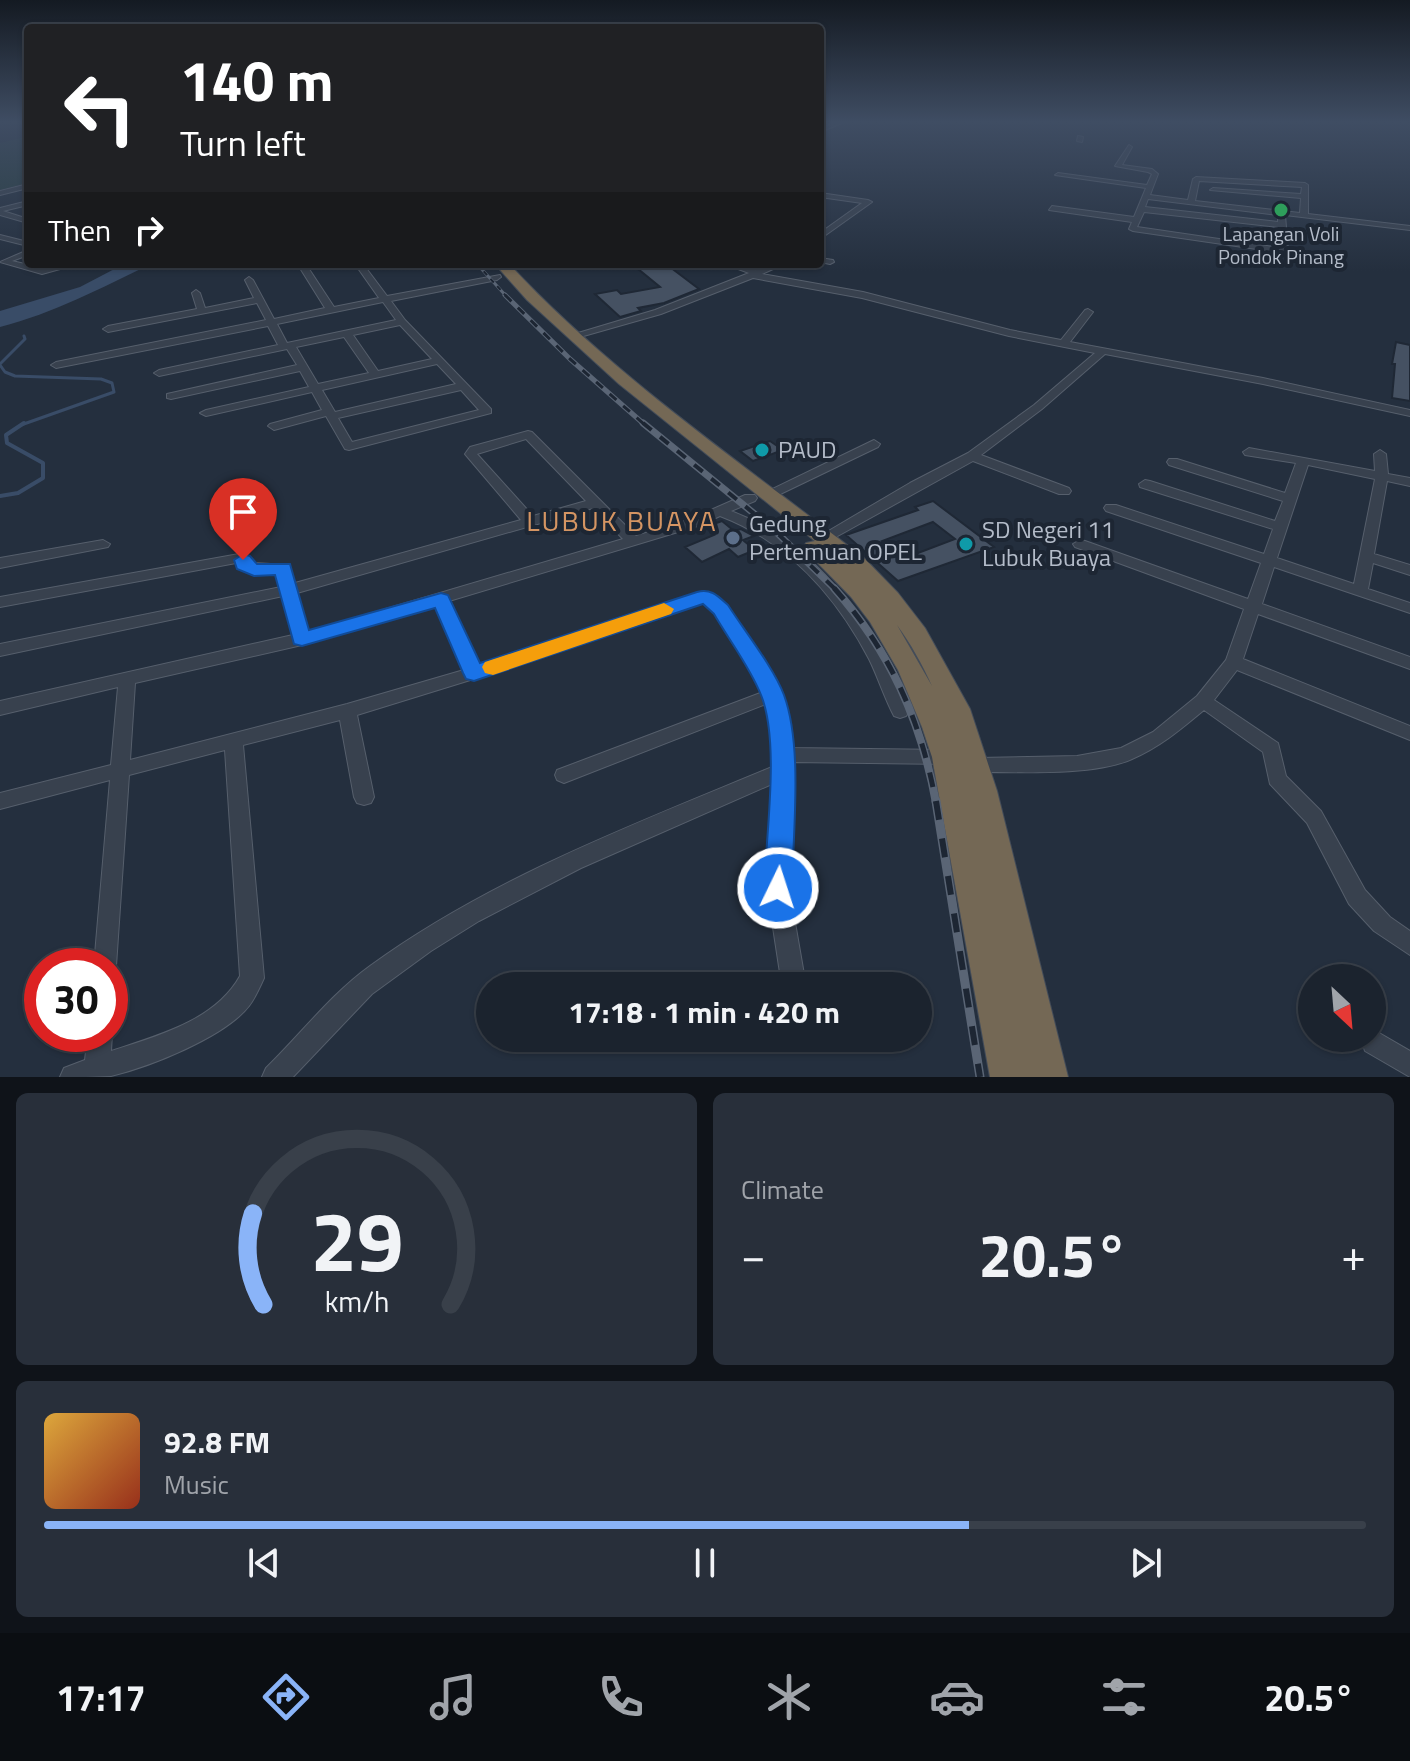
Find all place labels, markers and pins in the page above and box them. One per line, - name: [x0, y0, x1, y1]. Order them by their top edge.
- marker: Lapangan Voli Pondok Pinang: [1272, 201, 1290, 219]
- place label: Lapangan Voli Pondok Pinang: [1218, 218, 1344, 272]
- place label: PAUD: [778, 431, 837, 467]
- marker: PAUD: [753, 441, 771, 459]
- pin: [209, 478, 277, 560]
- place label: Gedung Pertemuan OPEL: [749, 505, 922, 569]
- place label: SD Negeri 11 Lubuk Buaya: [982, 511, 1114, 575]
- marker: Gedung Pertemuan OPEL: [724, 529, 742, 547]
- marker: SD Negeri 11 Lubuk Buaya: [957, 535, 975, 553]

